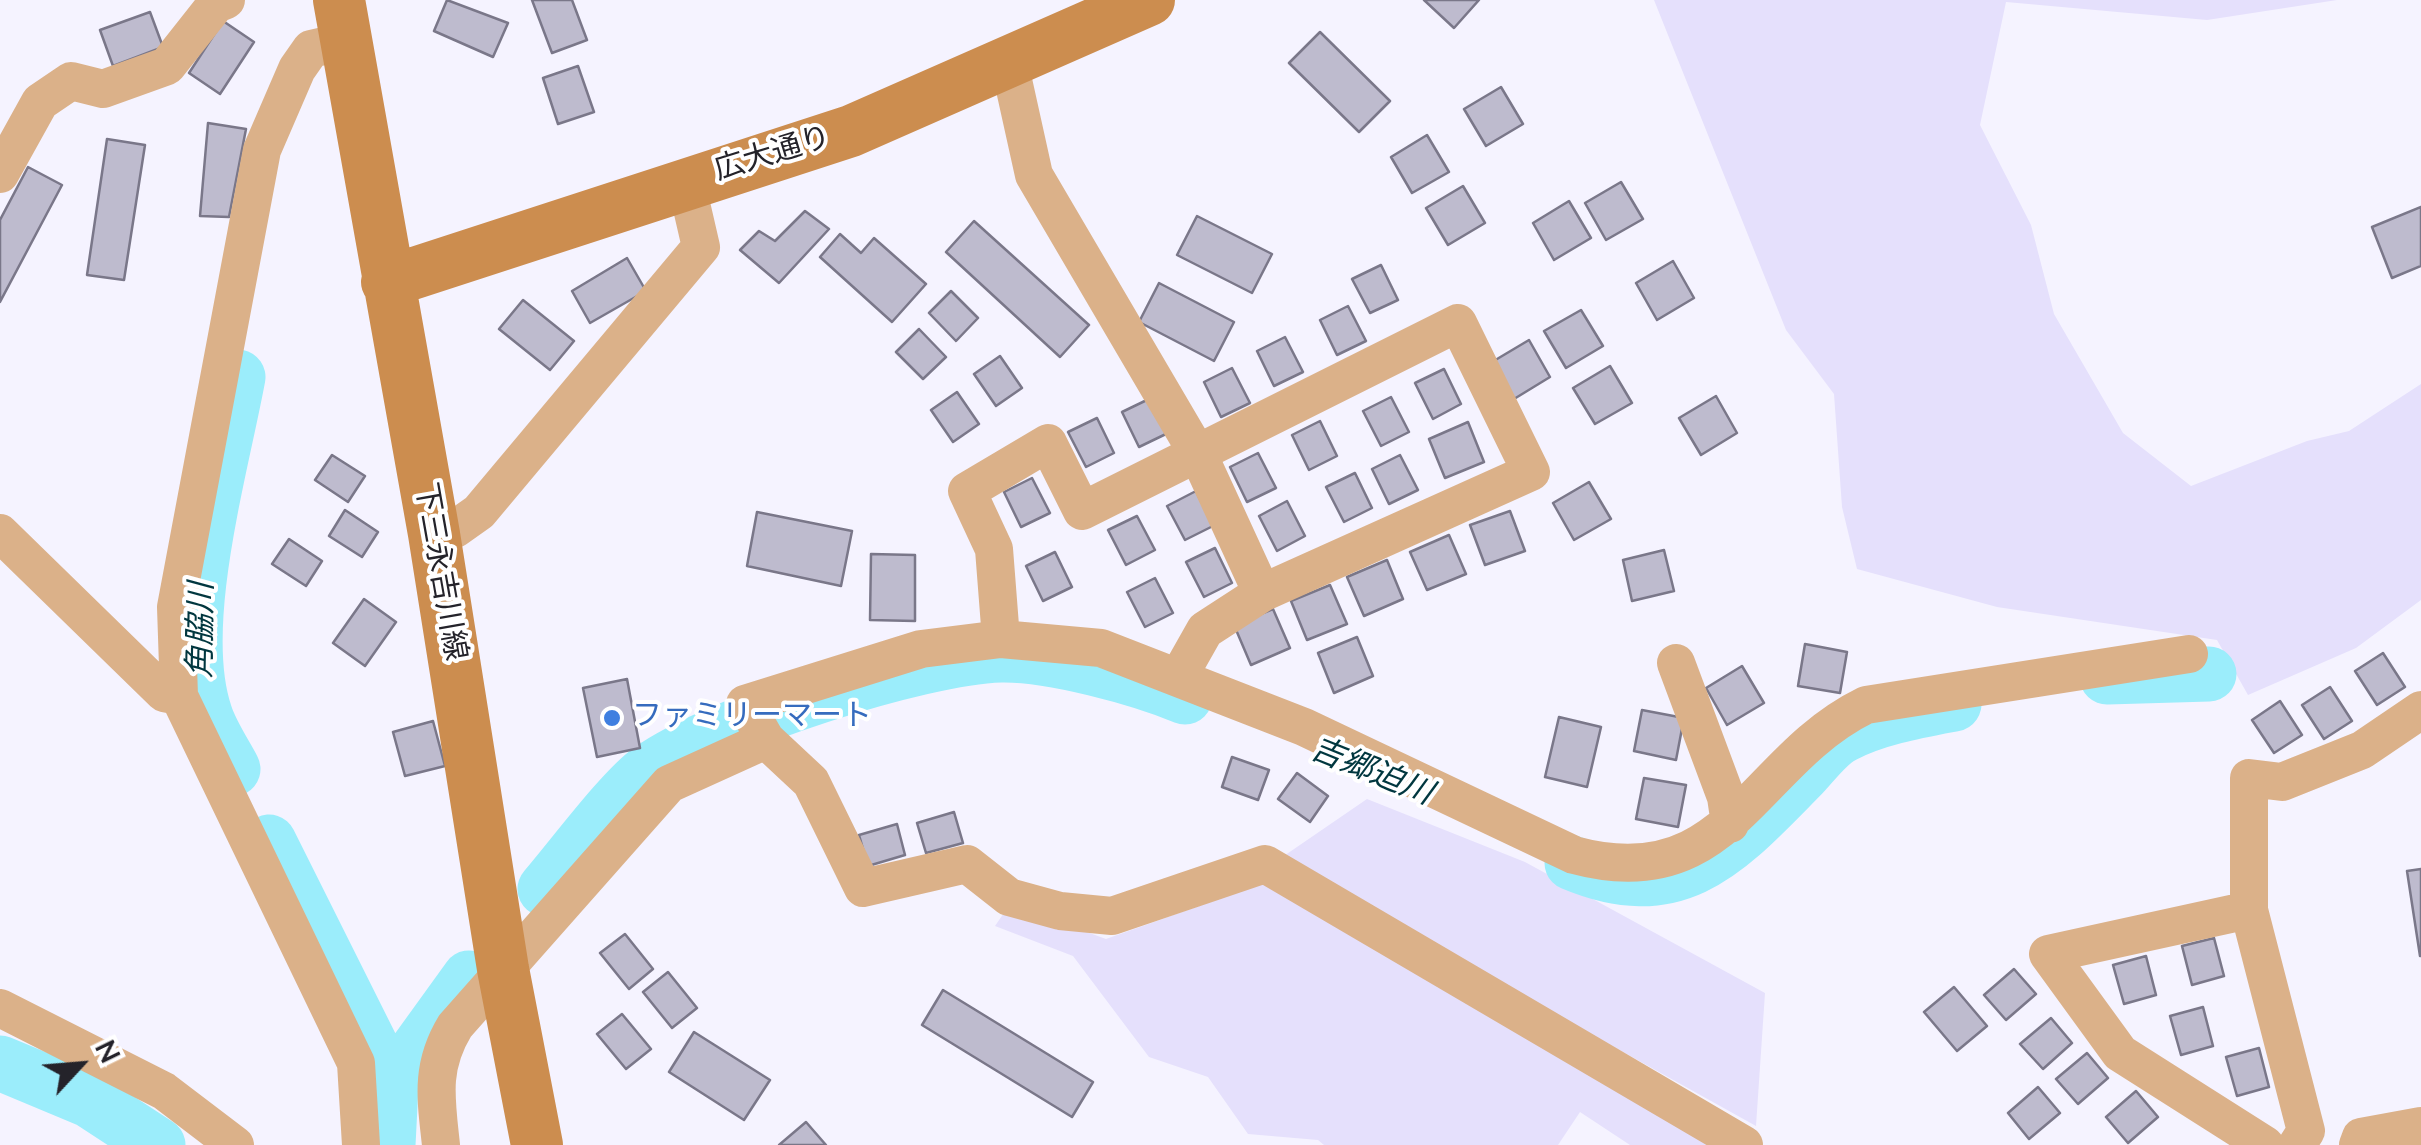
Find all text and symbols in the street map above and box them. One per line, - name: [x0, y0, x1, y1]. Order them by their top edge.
- street label: 広大通り: [710, 120, 836, 190]
- street label: 下三永吉川線: [406, 480, 472, 664]
- water label: 角脇川: [183, 582, 223, 678]
- place label: ファミリーマート: [632, 700, 872, 736]
- marker: ファミリーマート: [601, 707, 623, 729]
- water label: 吉郷迫川: [1304, 731, 1438, 815]
- north arrow: [30, 1015, 130, 1115]
- text: N: [85, 1034, 129, 1070]

